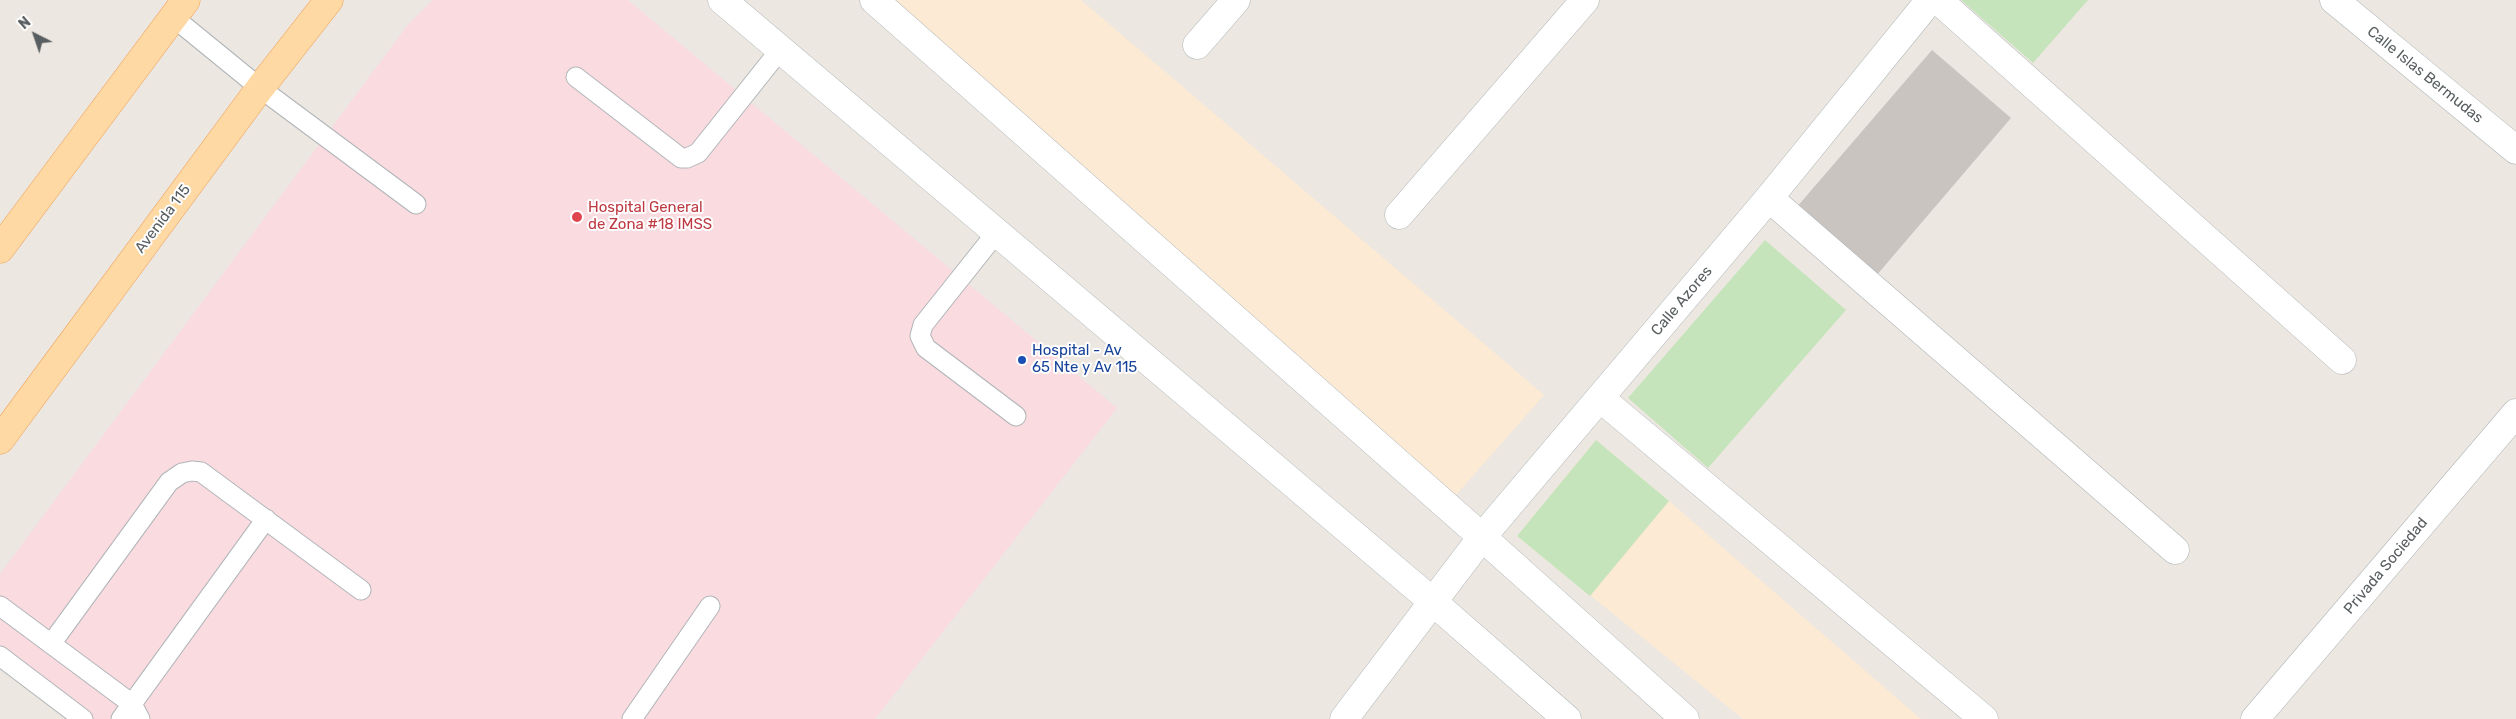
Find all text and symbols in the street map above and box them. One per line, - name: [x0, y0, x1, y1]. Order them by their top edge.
- north arrow: [10, 10, 60, 60]
- text: N: [15, 14, 34, 33]
- street label: Calle Islas Bermudas: [2363, 23, 2487, 127]
- street label: Avenida 115: [131, 181, 195, 257]
- place label: Hospital General de Zona #18 IMSS: [588, 199, 712, 234]
- marker: Hospital General de Zona #18 IMSS: [570, 210, 584, 224]
- street label: Calle Azores: [1648, 262, 1716, 340]
- place label: Hospital - Av 65 Nte y Av 115: [1032, 342, 1137, 377]
- marker: Hospital - Av 65 Nte y Av 115: [1016, 354, 1028, 366]
- street label: Privada Sociedad: [2340, 514, 2432, 618]

